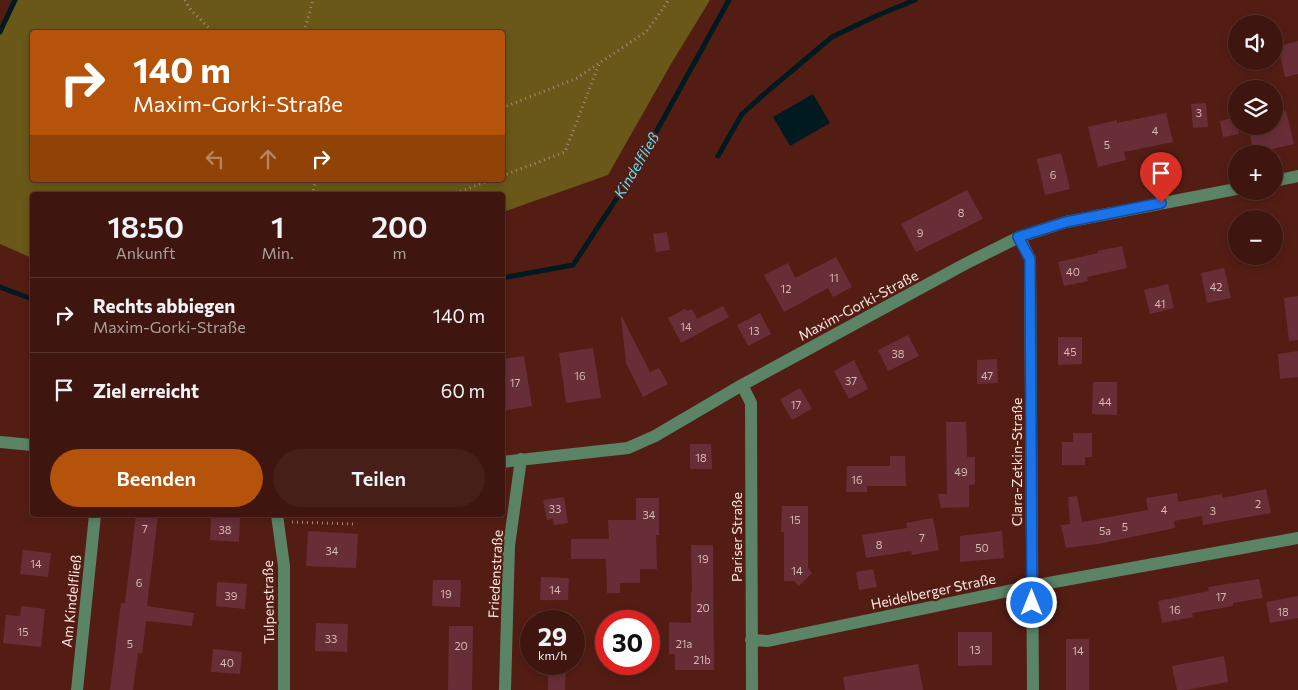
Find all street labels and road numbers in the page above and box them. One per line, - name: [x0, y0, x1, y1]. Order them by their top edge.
- street label: Maxim-Gorki-Straße: [795, 266, 921, 344]
- street label: Clara-Zetkin-Straße: [1008, 398, 1025, 526]
- street label: Pariser Straße: [728, 492, 745, 582]
- street label: Friedenstraße: [484, 529, 506, 619]
- street label: Am Kindelfließ: [58, 554, 84, 648]
- street label: Tulpenstraße: [259, 560, 277, 644]
- street label: Heidelberger Straße: [869, 569, 997, 613]

